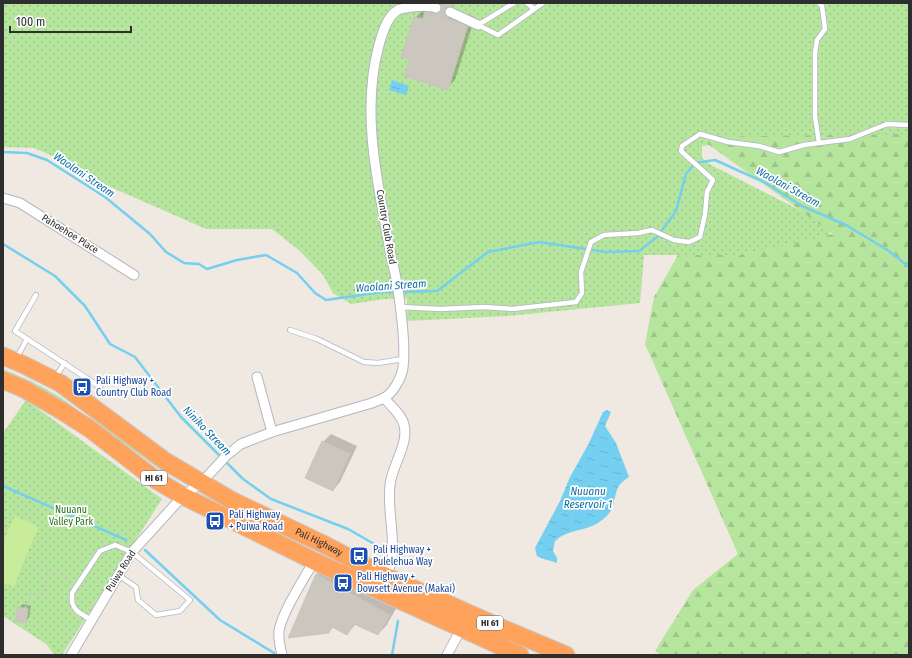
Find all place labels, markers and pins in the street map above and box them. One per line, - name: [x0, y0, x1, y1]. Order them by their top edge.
- place label: Pali Highway + Country Club Road: [96, 375, 171, 399]
- bus stop icon: Pali Highway + Country Club Road: [71, 376, 93, 398]
- place label: Pali Highway + Puiwa Road: [229, 509, 283, 533]
- bus stop icon: Pali Highway + Puiwa Road: [204, 510, 226, 532]
- place label: Pali Highway + Pulelehua Way: [373, 544, 433, 568]
- bus stop icon: Pali Highway + Pulelehua Way: [348, 545, 370, 567]
- place label: Pali Highway + Dowsett Avenue (Makai): [357, 571, 455, 595]
- bus stop icon: Pali Highway + Dowsett Avenue (Makai): [332, 572, 354, 594]

